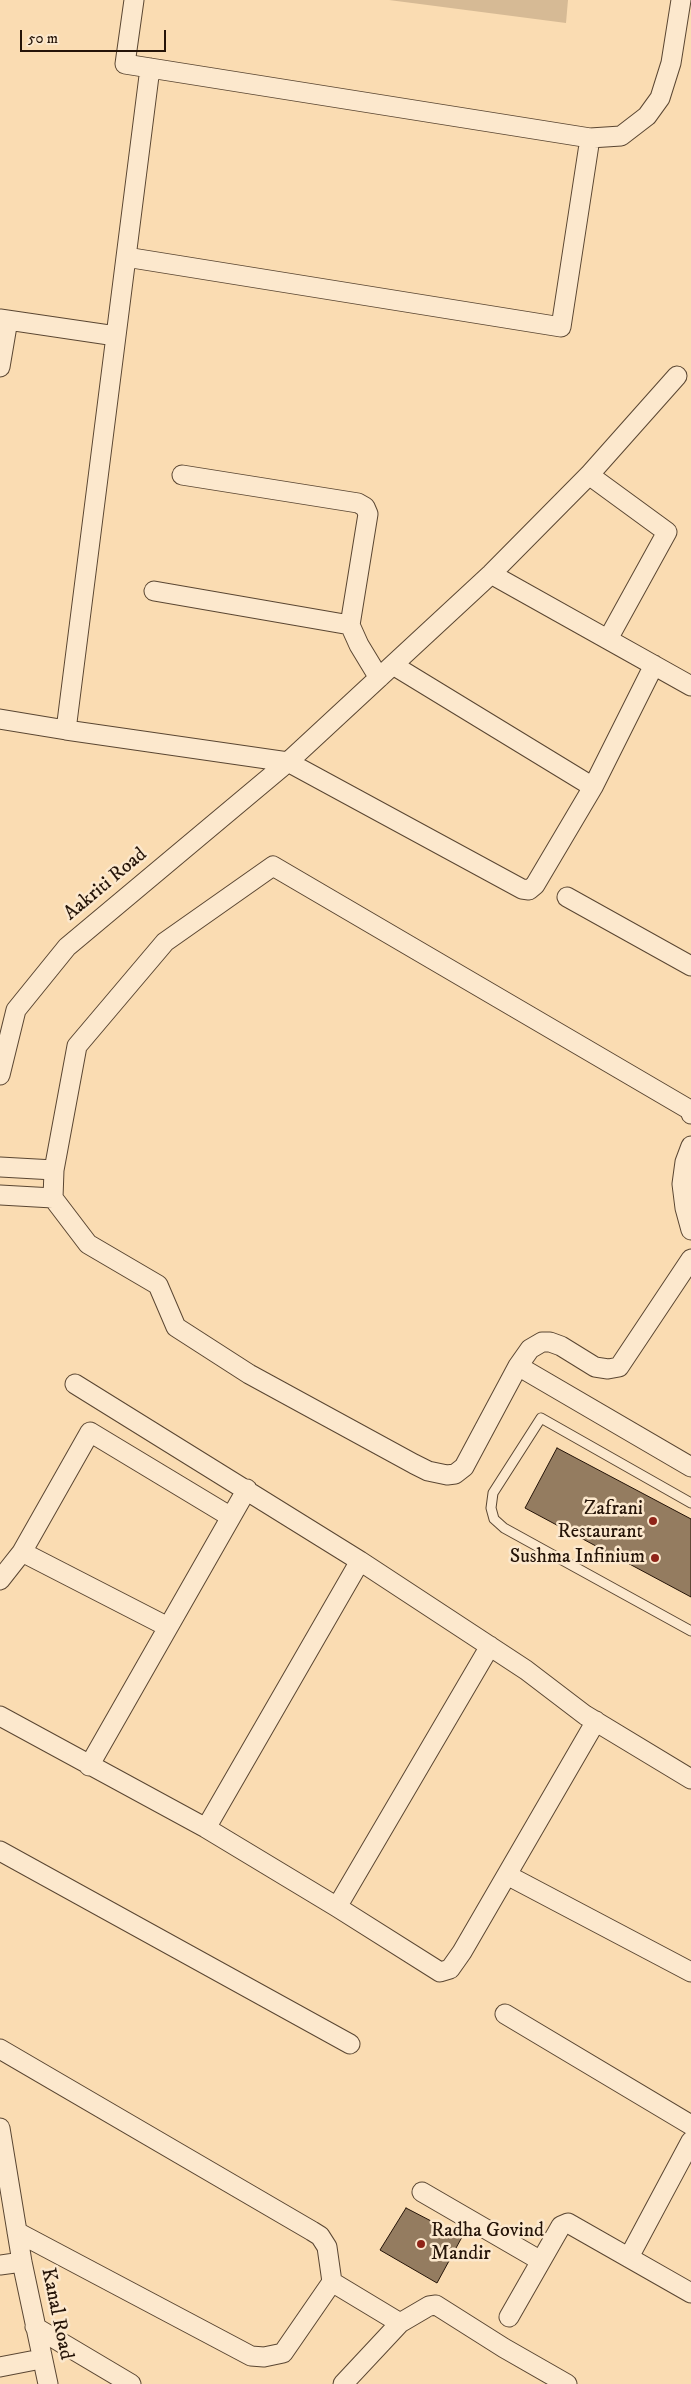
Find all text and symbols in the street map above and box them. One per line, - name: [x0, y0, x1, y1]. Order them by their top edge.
- scale bar: [22, 20, 169, 52]
- text: 50 m: [28, 29, 58, 48]
- street label: Aakriti Road: [60, 843, 152, 927]
- place label: Zafrani Restaurant: [558, 1498, 643, 1545]
- marker: Zafrani Restaurant: [647, 1515, 659, 1527]
- place label: Sushma Infinium: [510, 1546, 645, 1570]
- marker: Sushma Infinium: [649, 1552, 661, 1564]
- place label: Radha Govind Mandir: [431, 2220, 544, 2267]
- marker: Radha Govind Mandir: [415, 2238, 427, 2250]
- street label: Kanal Road: [35, 2266, 77, 2362]

